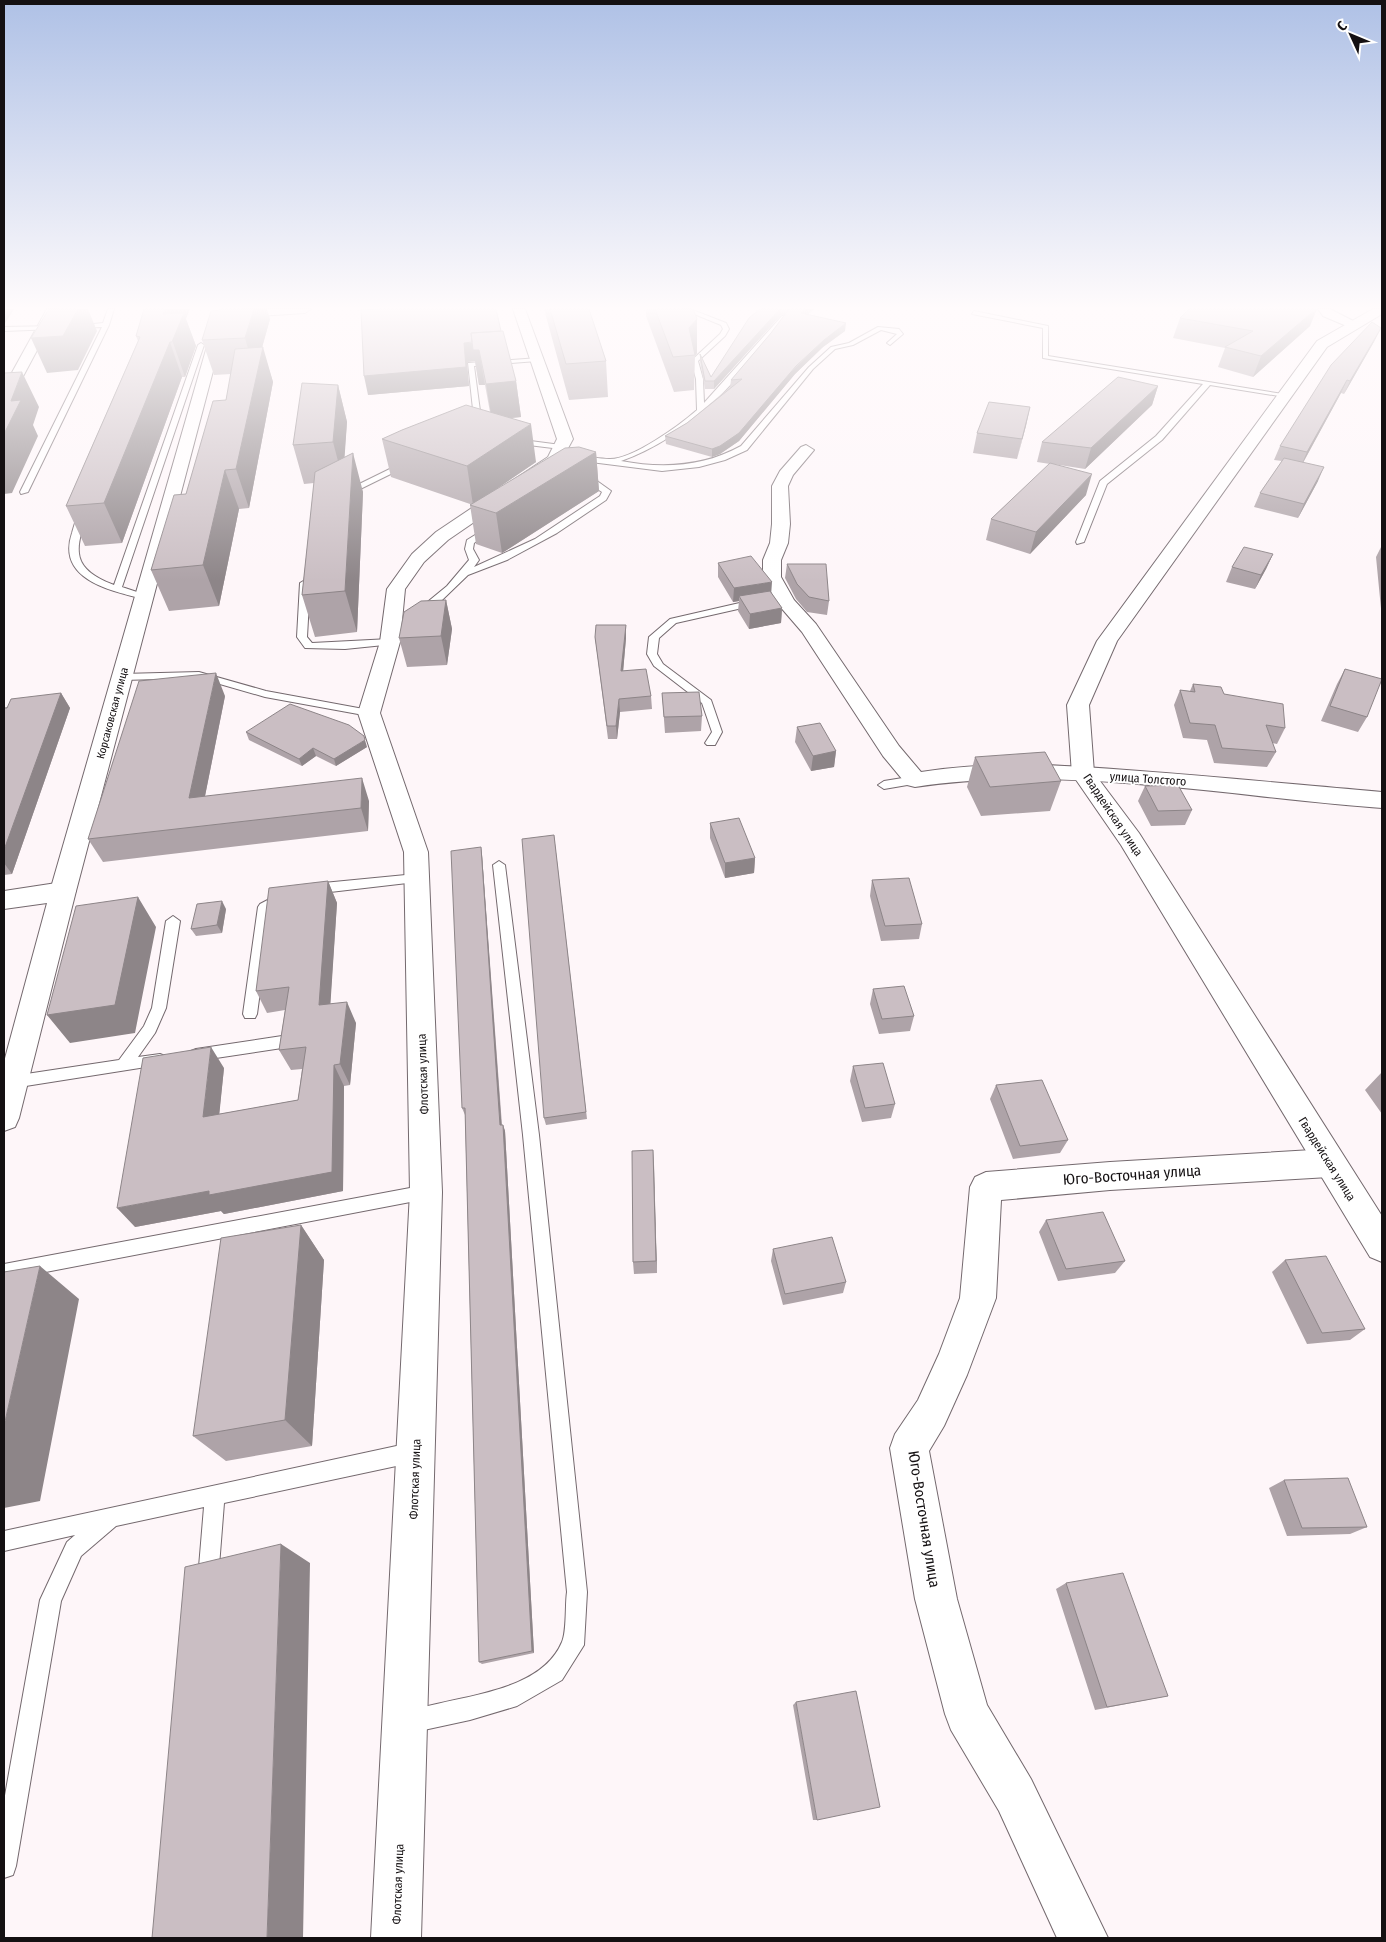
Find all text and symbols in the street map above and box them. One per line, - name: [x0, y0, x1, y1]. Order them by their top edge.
- north arrow: [1326, 10, 1376, 60]
- text: С: [1333, 17, 1351, 35]
- street label: Корсаковская улица: [94, 666, 131, 760]
- street label: улица Толстого: [1109, 769, 1187, 789]
- street label: Гвардейская улица: [1080, 771, 1146, 859]
- street label: Флотская улица: [415, 1033, 431, 1115]
- street label: Гвардейская улица: [1296, 1114, 1359, 1204]
- street label: Юго-Восточная улица: [1062, 1161, 1202, 1189]
- street label: Флотская улица: [407, 1438, 423, 1520]
- street label: Юго-Восточная улица: [904, 1449, 944, 1589]
- street label: Флотская улица: [390, 1843, 406, 1925]

